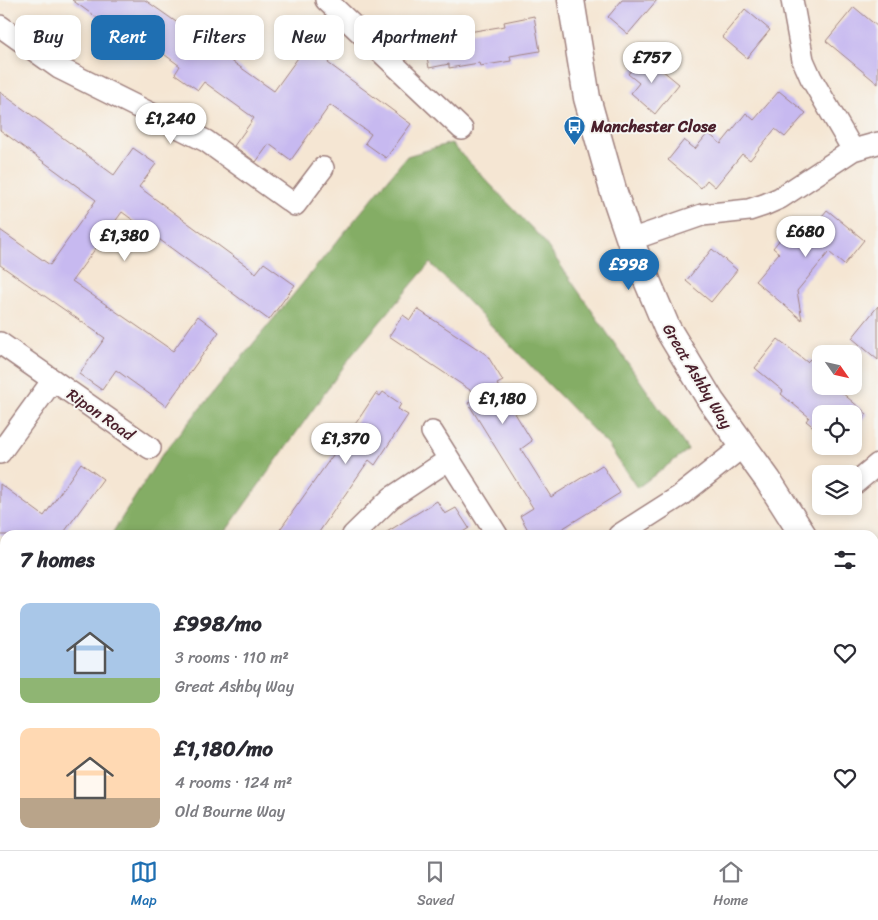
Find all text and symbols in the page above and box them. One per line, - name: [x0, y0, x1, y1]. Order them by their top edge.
- chip: Buy: [15, 15, 81, 60]
- chip: Rent: [91, 15, 165, 60]
- chip: Filters: [175, 15, 264, 60]
- chip: New: [274, 15, 344, 60]
- chip: Apartment: [354, 15, 475, 60]
- pin: £757: [622, 42, 682, 84]
- text: £757: [634, 43, 670, 72]
- pin: £1,240: [130, 102, 212, 145]
- text: £1,240: [147, 104, 196, 133]
- place label: Manchester Close: [590, 112, 717, 141]
- bus stop icon: Manchester Close: [563, 114, 587, 145]
- pin: £680: [776, 216, 836, 258]
- text: £680: [787, 217, 825, 246]
- pin: £1,380: [84, 220, 166, 262]
- text: £1,380: [101, 221, 149, 250]
- pin: £998: [599, 248, 659, 291]
- text: £998: [610, 250, 648, 279]
- street label: Great Ashby Way: [655, 318, 741, 435]
- north arrow: [812, 345, 862, 395]
- map controls: [812, 345, 862, 515]
- street label: Ripon Road: [61, 380, 142, 449]
- pin: £1,180: [462, 382, 544, 425]
- text: £1,180: [480, 384, 526, 413]
- button: locate: [812, 405, 862, 455]
- pin: £1,370: [305, 422, 387, 465]
- text: £1,370: [322, 424, 370, 453]
- button: layers: [812, 465, 862, 515]
- text: 7 homes: [20, 541, 95, 579]
- icon: filters: [831, 546, 859, 574]
- text: £998/mo: [175, 605, 262, 643]
- icon: home: [60, 623, 120, 683]
- icon: heart: [831, 639, 859, 667]
- text: 3 rooms · 110 m²: [175, 643, 289, 672]
- text: Great Ashby Way: [175, 672, 294, 701]
- text: £1,180/mo: [175, 730, 273, 768]
- icon: home: [60, 748, 120, 808]
- icon: heart: [831, 764, 859, 792]
- text: 4 rooms · 124 m²: [175, 768, 292, 797]
- text: Old Bourne Way: [175, 797, 285, 826]
- tab: Map: [130, 858, 158, 913]
- tab: Saved: [417, 858, 454, 913]
- tab: Home: [713, 858, 748, 913]

